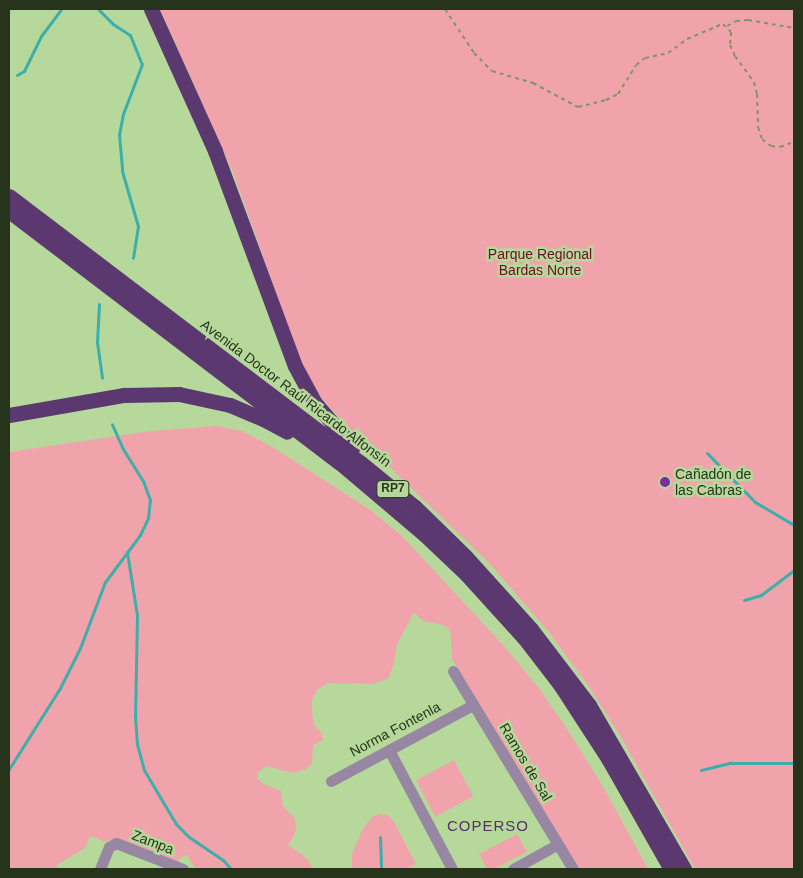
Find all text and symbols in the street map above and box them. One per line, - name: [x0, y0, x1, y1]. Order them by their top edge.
- park label: Parque Regional Bardas Norte: [488, 246, 592, 278]
- street label: Avenida Doctor Raúl Ricardo Alfonsín: [197, 316, 395, 470]
- place label: Cañadón de las Cabras: [675, 466, 751, 498]
- marker: Cañadón de las Cabras: [659, 476, 671, 488]
- road number: RP7: [376, 479, 410, 498]
- street label: Norma Fontenla: [347, 698, 443, 760]
- street label: Ramos de Sal: [496, 720, 556, 804]
- district label: COPERSO: [446, 817, 530, 835]
- street label: Zampa: [130, 826, 176, 858]

